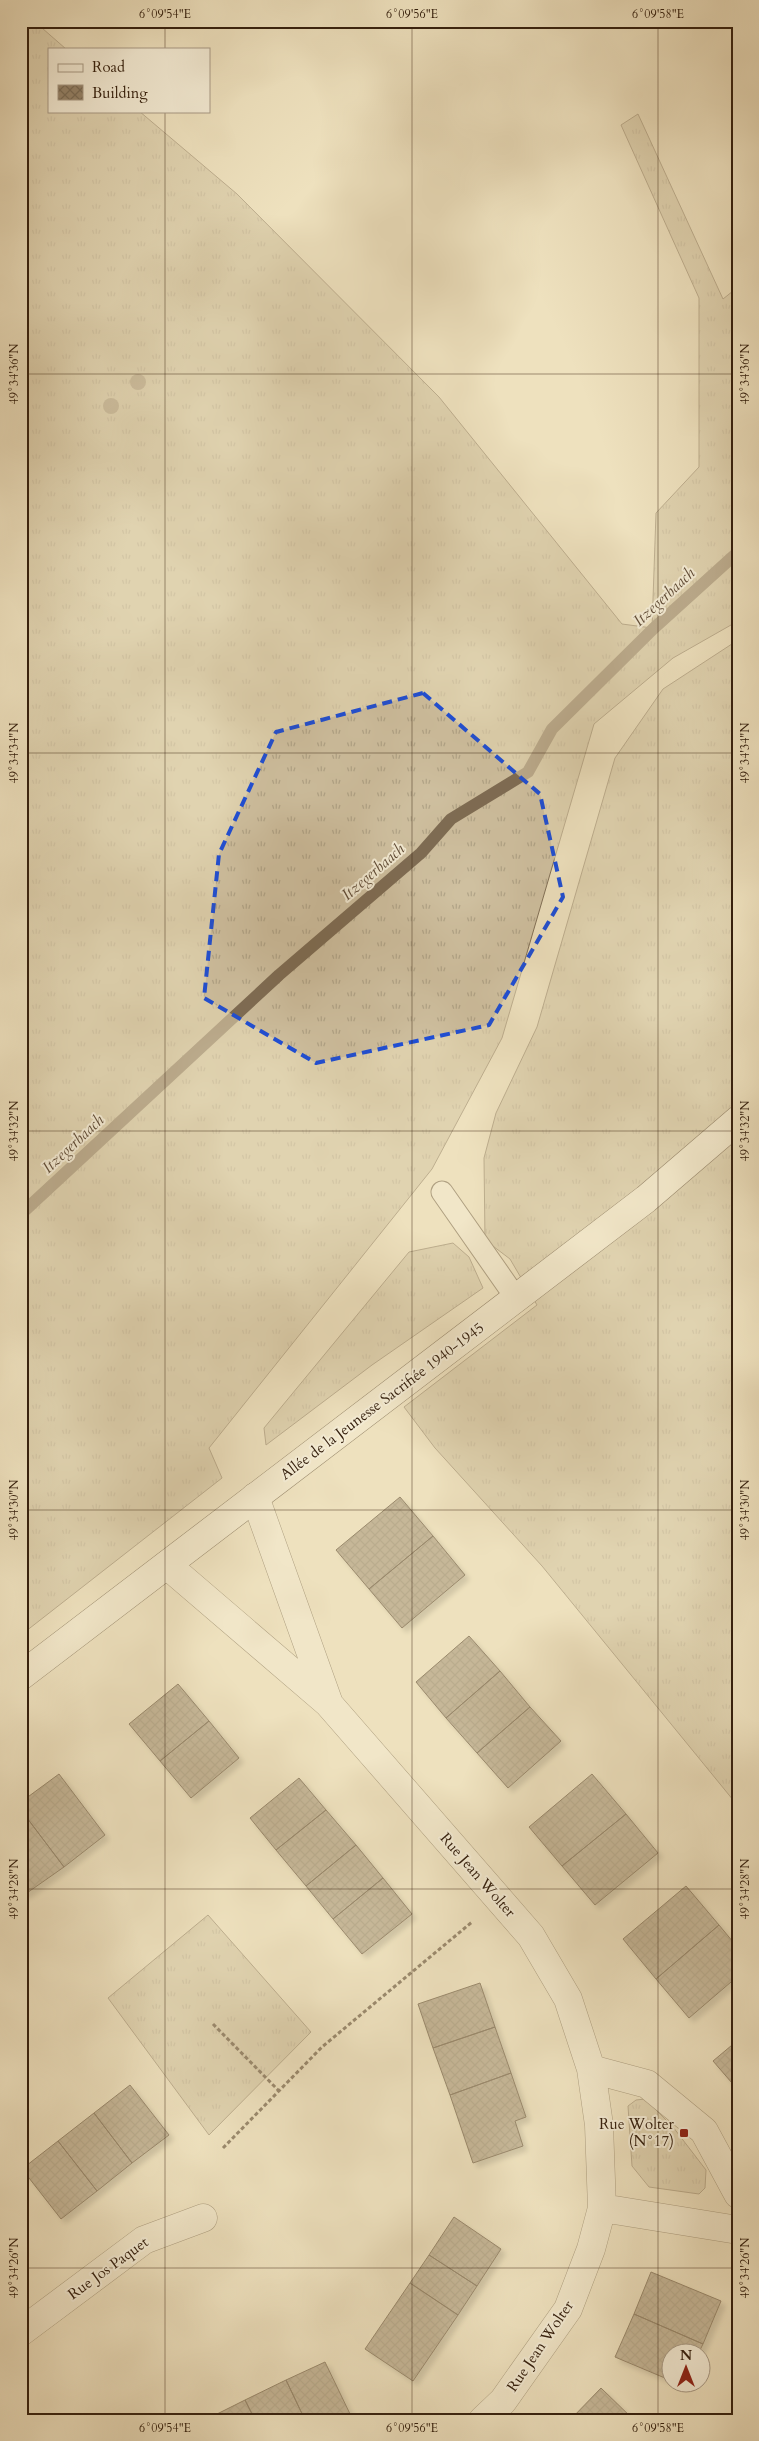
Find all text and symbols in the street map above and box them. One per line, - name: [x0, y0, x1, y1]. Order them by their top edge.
- text: 6°09'54"E: [139, 6, 191, 22]
- text: 6°09'56"E: [386, 6, 438, 22]
- text: 6°09'58"E: [632, 6, 684, 22]
- legend: [48, 48, 210, 112]
- text: Road: [92, 57, 125, 77]
- text: Building: [92, 83, 148, 103]
- text: 49°34'36"N: [6, 343, 22, 404]
- text: 49°34'36"N: [737, 343, 753, 404]
- water label: Itzegerbaach: [628, 562, 700, 631]
- text: 49°34'34"N: [6, 722, 22, 783]
- text: 49°34'34"N: [737, 722, 753, 783]
- water label: Itzegerbaach: [337, 838, 410, 906]
- text: 49°34'32"N: [6, 1100, 22, 1161]
- text: 49°34'32"N: [737, 1100, 753, 1161]
- water label: Itzegerbaach: [37, 1109, 109, 1178]
- street label: Allée de la Jeunesse Sacrifiée 1940-1945: [276, 1318, 488, 1484]
- text: 49°34'30"N: [6, 1479, 22, 1540]
- text: 49°34'30"N: [737, 1479, 753, 1540]
- street label: Rue Jean Wolter: [436, 1828, 521, 1922]
- text: 49°34'28"N: [6, 1858, 22, 1919]
- text: 49°34'28"N: [737, 1858, 753, 1919]
- place label: Rue Wolter (N°17): [599, 2114, 675, 2151]
- marker: Rue Wolter (N°17): [678, 2127, 690, 2139]
- street label: Rue Jos Paquet: [64, 2232, 152, 2304]
- text: 49°34'26"N: [6, 2237, 22, 2298]
- text: 49°34'26"N: [737, 2237, 753, 2298]
- street label: Rue Jean Wolter: [502, 2296, 578, 2395]
- north arrow: [662, 2344, 712, 2394]
- text: N: [680, 2346, 692, 2365]
- text: 6°09'54"E: [139, 2420, 191, 2436]
- text: 6°09'56"E: [386, 2420, 438, 2436]
- text: 6°09'58"E: [632, 2420, 684, 2436]

